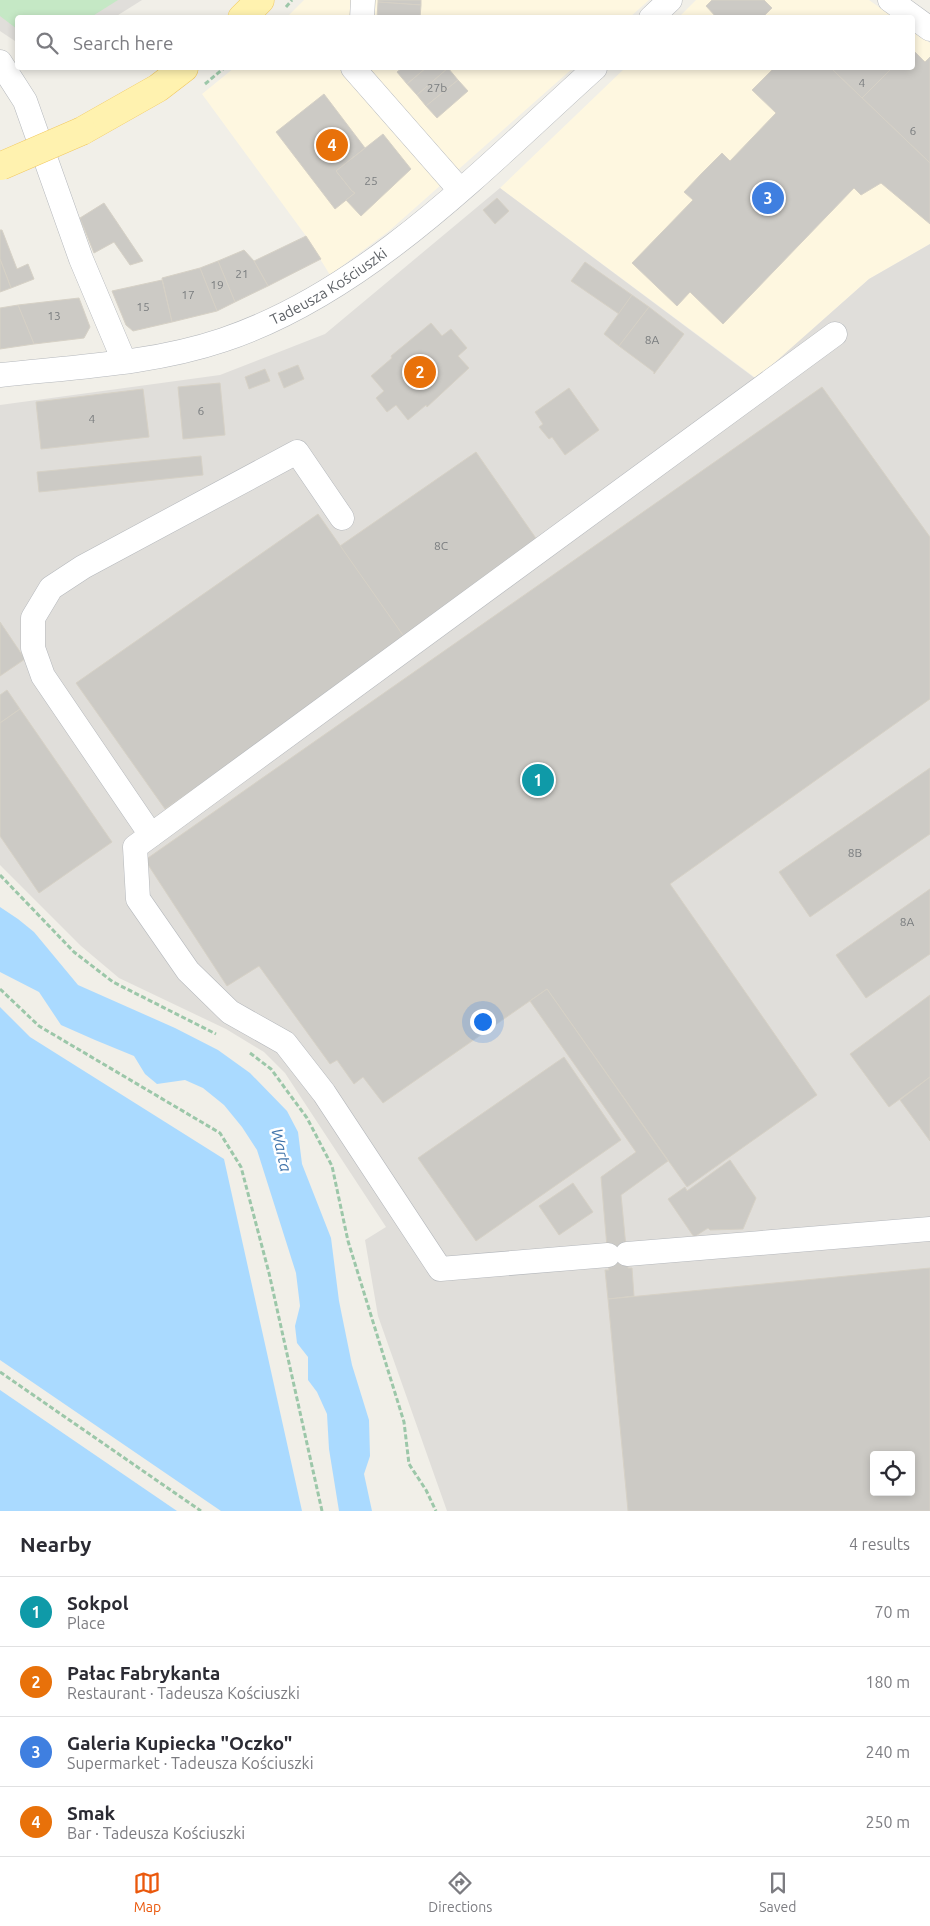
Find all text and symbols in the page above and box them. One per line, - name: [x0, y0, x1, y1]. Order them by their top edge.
- search box: [15, 15, 915, 70]
- icon: search: [33, 29, 61, 57]
- text: Search here: [73, 32, 173, 54]
- house number: 4: [859, 76, 866, 89]
- house number: 27b: [427, 81, 447, 94]
- house number: 6: [910, 124, 917, 137]
- pin: 4: [316, 126, 348, 164]
- house number: 25: [364, 174, 378, 187]
- pin: 3: [752, 179, 784, 217]
- street label: Tadeusza Kościuszki: [267, 244, 390, 328]
- house number: 21: [235, 267, 249, 280]
- house number: 19: [210, 278, 224, 291]
- house number: 17: [181, 288, 195, 301]
- house number: 15: [136, 300, 150, 313]
- house number: 13: [47, 309, 61, 322]
- house number: 8A: [645, 333, 659, 346]
- pin: 2: [404, 353, 436, 391]
- house number: 6: [198, 404, 205, 417]
- house number: 4: [89, 412, 96, 425]
- house number: 8C: [434, 539, 449, 552]
- pin: 1: [522, 761, 554, 799]
- house number: 8B: [848, 846, 862, 859]
- house number: 8A: [900, 915, 914, 928]
- your location: [470, 1009, 496, 1035]
- water label: Warta: [268, 1127, 296, 1174]
- map controls: [870, 1451, 915, 1496]
- button: locate: [870, 1451, 915, 1496]
- text: Nearby: [20, 1532, 91, 1556]
- text: 4 results: [849, 1535, 910, 1553]
- text: Sokpol: [67, 1592, 128, 1614]
- text: 1: [31, 1603, 41, 1621]
- text: 70 m: [874, 1603, 910, 1621]
- text: Place: [67, 1614, 105, 1632]
- text: Pałac Fabrykanta: [67, 1662, 220, 1684]
- text: 2: [31, 1673, 41, 1691]
- text: 180 m: [865, 1673, 910, 1691]
- text: Restaurant · Tadeusza Kościuszki: [67, 1684, 300, 1702]
- text: Galeria Kupiecka "Oczko": [67, 1732, 292, 1754]
- text: 3: [31, 1743, 41, 1761]
- text: 240 m: [865, 1743, 910, 1761]
- text: Supermarket · Tadeusza Kościuszki: [67, 1754, 314, 1772]
- text: Smak: [67, 1802, 115, 1824]
- text: 4: [31, 1813, 41, 1831]
- text: 250 m: [865, 1813, 910, 1831]
- text: Bar · Tadeusza Kościuszki: [67, 1824, 245, 1842]
- tab: Map: [133, 1869, 161, 1915]
- tab: Directions: [428, 1869, 492, 1915]
- tab: Saved: [759, 1869, 797, 1915]

